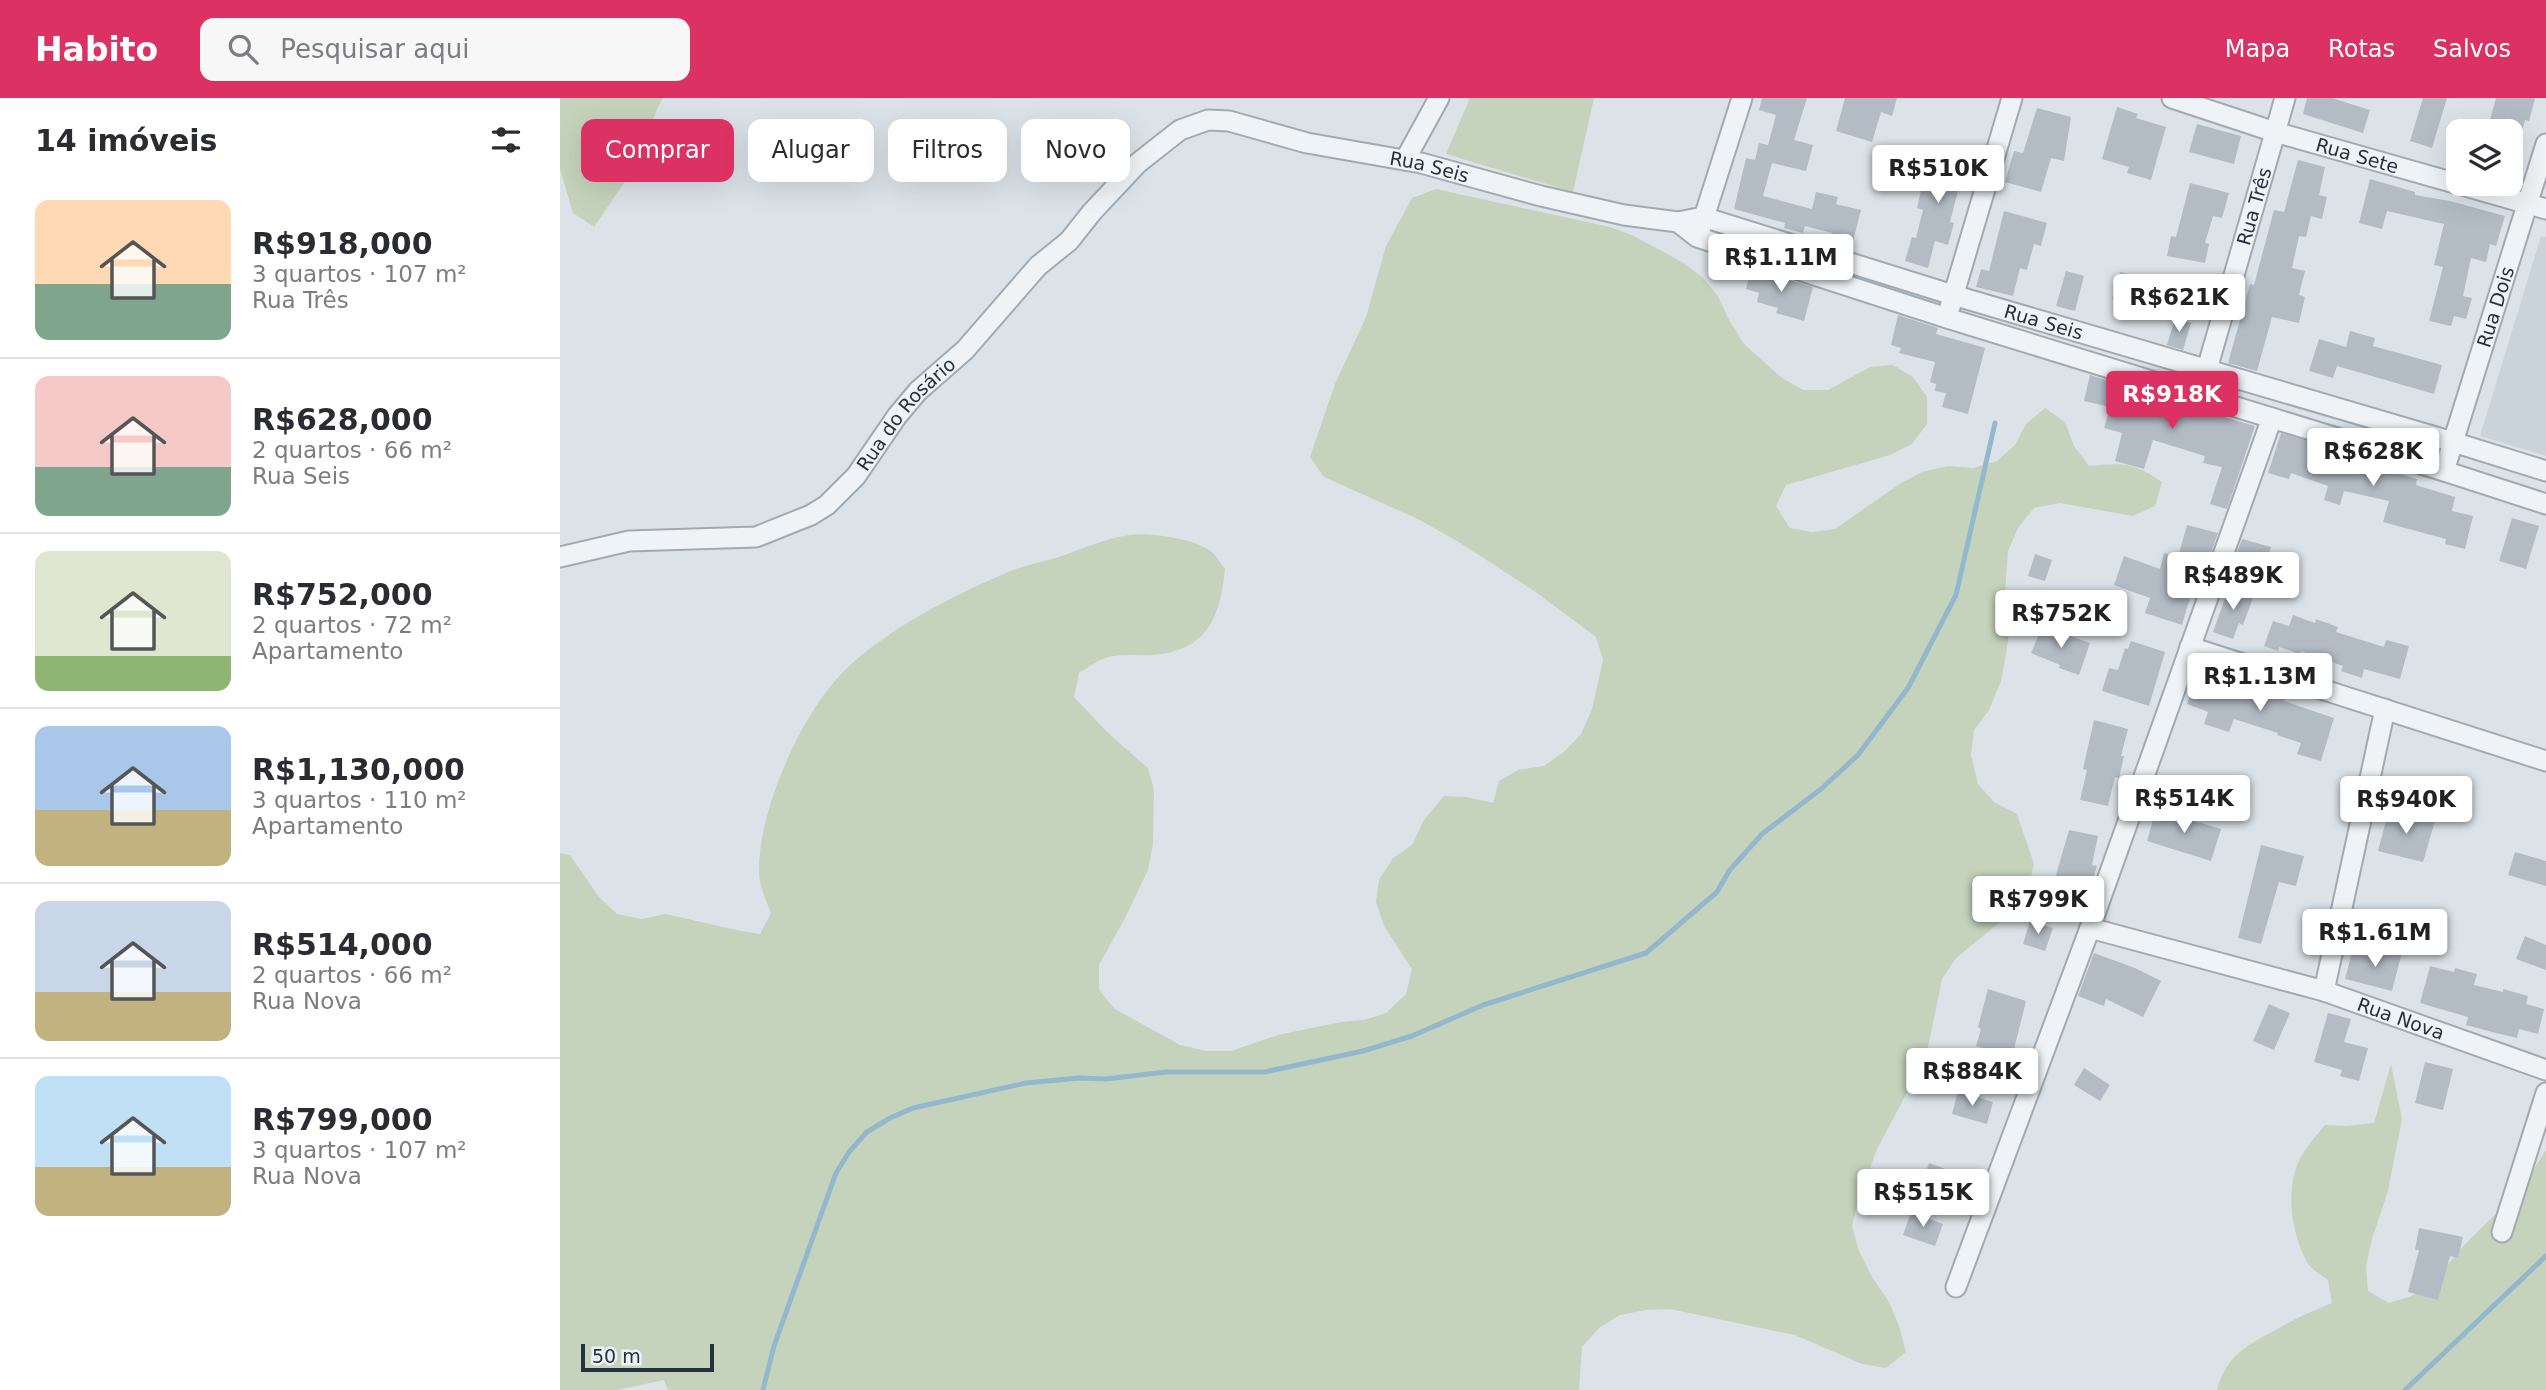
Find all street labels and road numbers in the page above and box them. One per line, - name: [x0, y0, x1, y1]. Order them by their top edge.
- street label: Rua Sete: [2313, 133, 2401, 178]
- street label: Rua Seis: [1388, 147, 1472, 187]
- street label: Rua Três: [2232, 165, 2276, 248]
- street label: Rua Dois: [2472, 264, 2518, 350]
- street label: Rua Seis: [2002, 300, 2086, 344]
- street label: Rua do Rosário: [852, 353, 960, 475]
- street label: Rua Nova: [2354, 993, 2447, 1044]

